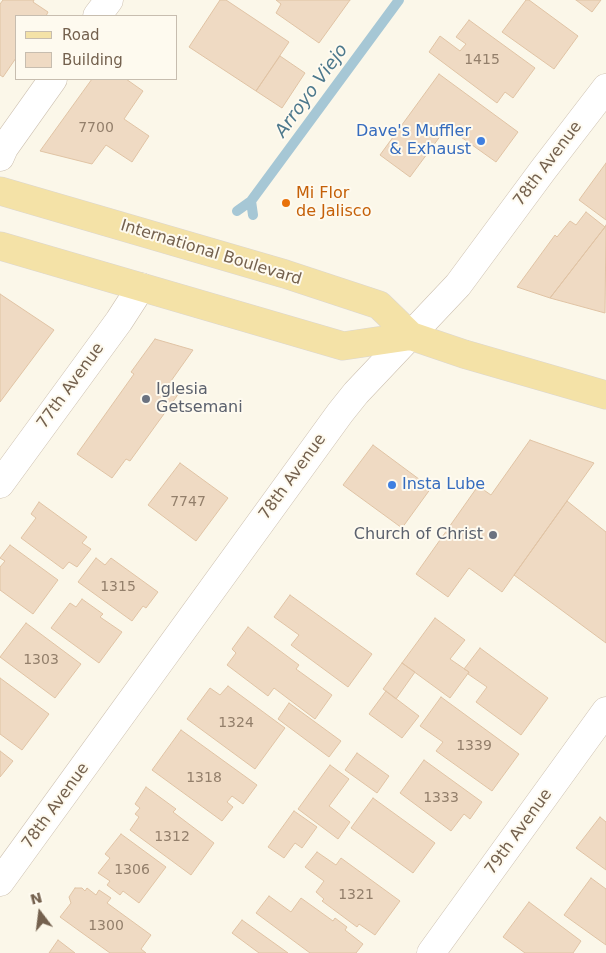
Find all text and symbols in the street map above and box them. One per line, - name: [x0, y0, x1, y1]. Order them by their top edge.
- legend: [15, 15, 178, 80]
- text: Road: [62, 26, 100, 44]
- water label: Arroyo Viejo: [271, 40, 353, 142]
- text: Building: [62, 51, 123, 69]
- house number: 1415: [464, 52, 500, 68]
- street label: 78th Avenue: [510, 118, 586, 210]
- house number: 7700: [78, 120, 114, 136]
- place label: Dave's Muffler & Exhaust: [356, 122, 471, 160]
- marker: Dave's Muffler & Exhaust: [475, 135, 487, 147]
- place label: Mi Flor de Jalisco: [296, 184, 371, 222]
- marker: Mi Flor de Jalisco: [280, 197, 292, 209]
- street label: International Boulevard: [118, 216, 304, 290]
- street label: 77th Avenue: [33, 339, 109, 433]
- place label: Iglesia Getsemani: [156, 380, 243, 418]
- marker: Iglesia Getsemani: [140, 393, 152, 405]
- street label: 78th Avenue: [255, 430, 331, 524]
- place label: Insta Lube: [402, 475, 485, 495]
- marker: Insta Lube: [386, 479, 398, 491]
- house number: 7747: [170, 494, 206, 510]
- place label: Church of Christ: [354, 525, 483, 545]
- marker: Church of Christ: [487, 529, 499, 541]
- house number: 1315: [100, 579, 136, 595]
- house number: 1303: [23, 652, 59, 668]
- house number: 1324: [218, 715, 254, 731]
- house number: 1339: [456, 738, 492, 754]
- street label: 78th Avenue: [18, 759, 94, 853]
- house number: 1318: [186, 770, 222, 786]
- street label: 79th Avenue: [481, 785, 557, 879]
- house number: 1333: [423, 790, 459, 806]
- house number: 1312: [154, 829, 190, 845]
- house number: 1306: [114, 862, 150, 878]
- house number: 1321: [338, 887, 374, 903]
- north arrow: [15, 888, 65, 938]
- text: N: [28, 889, 44, 908]
- house number: 1300: [88, 918, 124, 934]

